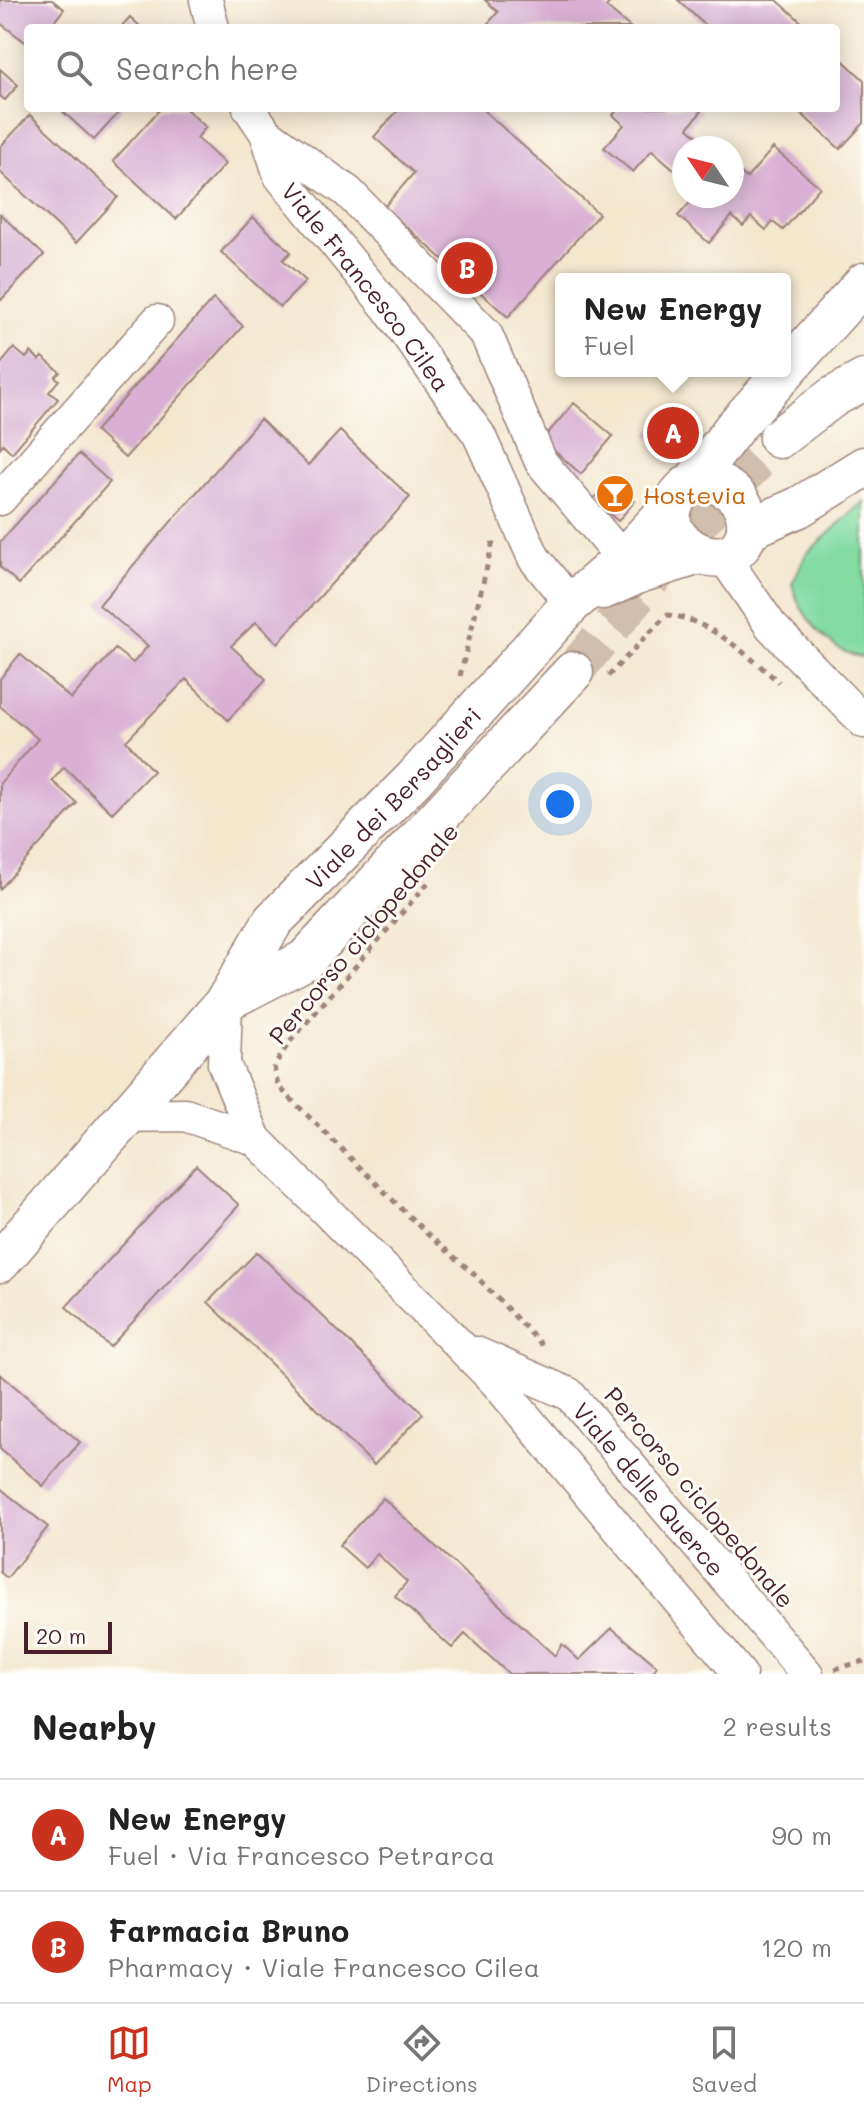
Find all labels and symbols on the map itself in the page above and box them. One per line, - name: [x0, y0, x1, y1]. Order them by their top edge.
- north arrow: [672, 136, 744, 208]
- street label: Viale Francesco Cilea: [276, 175, 458, 397]
- pin: B: [441, 238, 493, 298]
- pin: A: [647, 403, 699, 463]
- bar icon: Hostevia: [594, 473, 636, 515]
- place label: Hostevia: [643, 479, 746, 510]
- street label: Viale dei Bersaglieri: [298, 700, 487, 896]
- your location: [540, 784, 580, 824]
- street label: Percorso ciclopedonale: [261, 816, 465, 1050]
- street label: Percorso ciclopedonale: [598, 1380, 802, 1614]
- street label: Viale delle Querce: [567, 1395, 732, 1582]
- scale bar: [24, 1618, 112, 1654]

